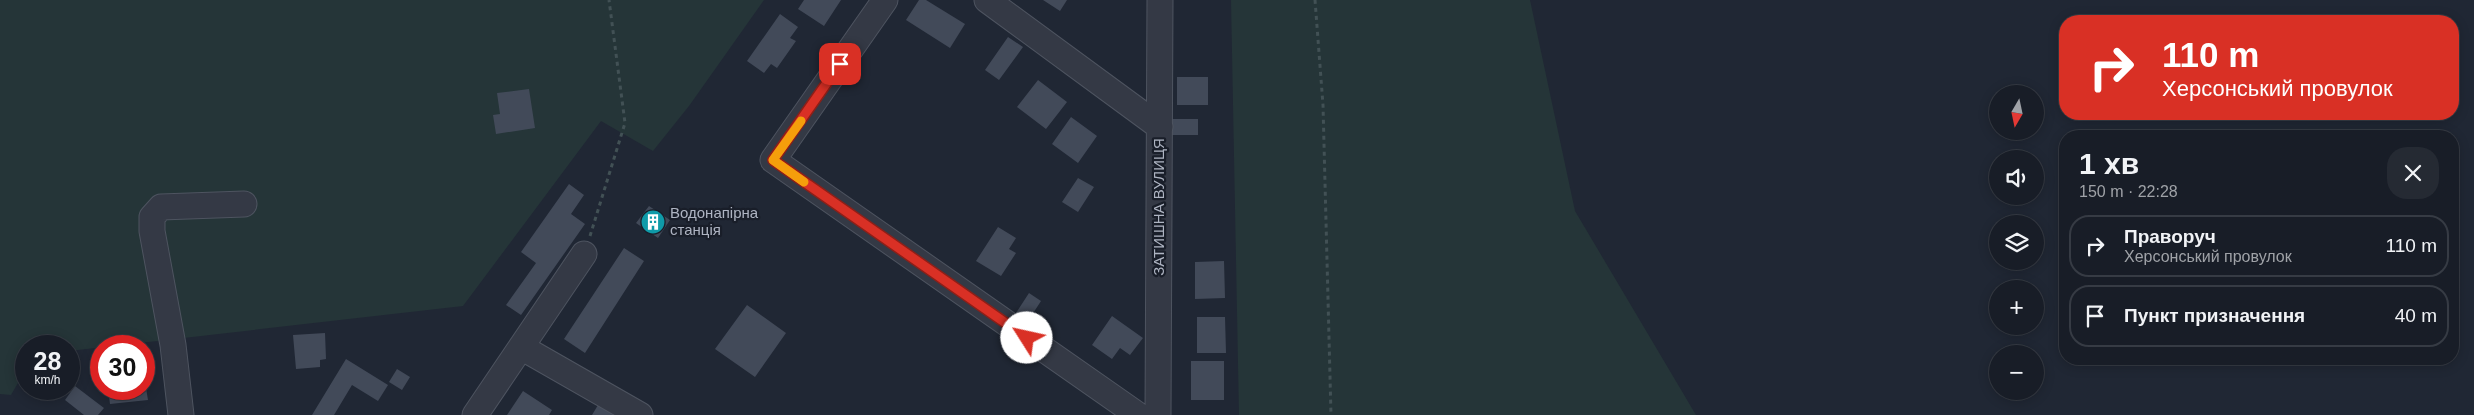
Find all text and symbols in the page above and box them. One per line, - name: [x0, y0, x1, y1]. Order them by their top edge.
- icon: right: [2079, 35, 2144, 100]
- text: 110 m: [2162, 35, 2259, 74]
- pin: [819, 43, 861, 85]
- icon: arrive: [826, 50, 854, 78]
- text: Херсонський провулок: [2162, 76, 2393, 101]
- north arrow: [1989, 85, 2044, 140]
- map controls: [1989, 85, 2044, 400]
- street label: ЗАТИШНА ВУЛИЦЯ: [1150, 138, 1167, 276]
- text: 1 хв: [2079, 147, 2139, 180]
- button: close: [2387, 147, 2439, 199]
- button: sound: [1989, 150, 2044, 205]
- text: 150 m · 22:28: [2079, 183, 2178, 200]
- place label: Водонапірна станція: [670, 204, 759, 238]
- building icon: Водонапірна станція: [640, 209, 666, 235]
- button: layers: [1989, 215, 2044, 270]
- text: Праворуч: [2124, 226, 2216, 247]
- icon: right: [2081, 232, 2109, 260]
- text: 110 m: [2386, 235, 2437, 256]
- text: Херсонський провулок: [2124, 248, 2292, 265]
- button: +: [1989, 280, 2044, 335]
- icon: arrive: [2081, 302, 2109, 330]
- text: Пункт призначення: [2124, 305, 2305, 326]
- text: 40 m: [2395, 305, 2437, 326]
- position arrow: [1000, 311, 1052, 363]
- speed limit sign: 30: [90, 335, 155, 400]
- button: −: [1989, 345, 2044, 400]
- text: 28: [34, 347, 61, 375]
- text: km/h: [34, 373, 61, 387]

